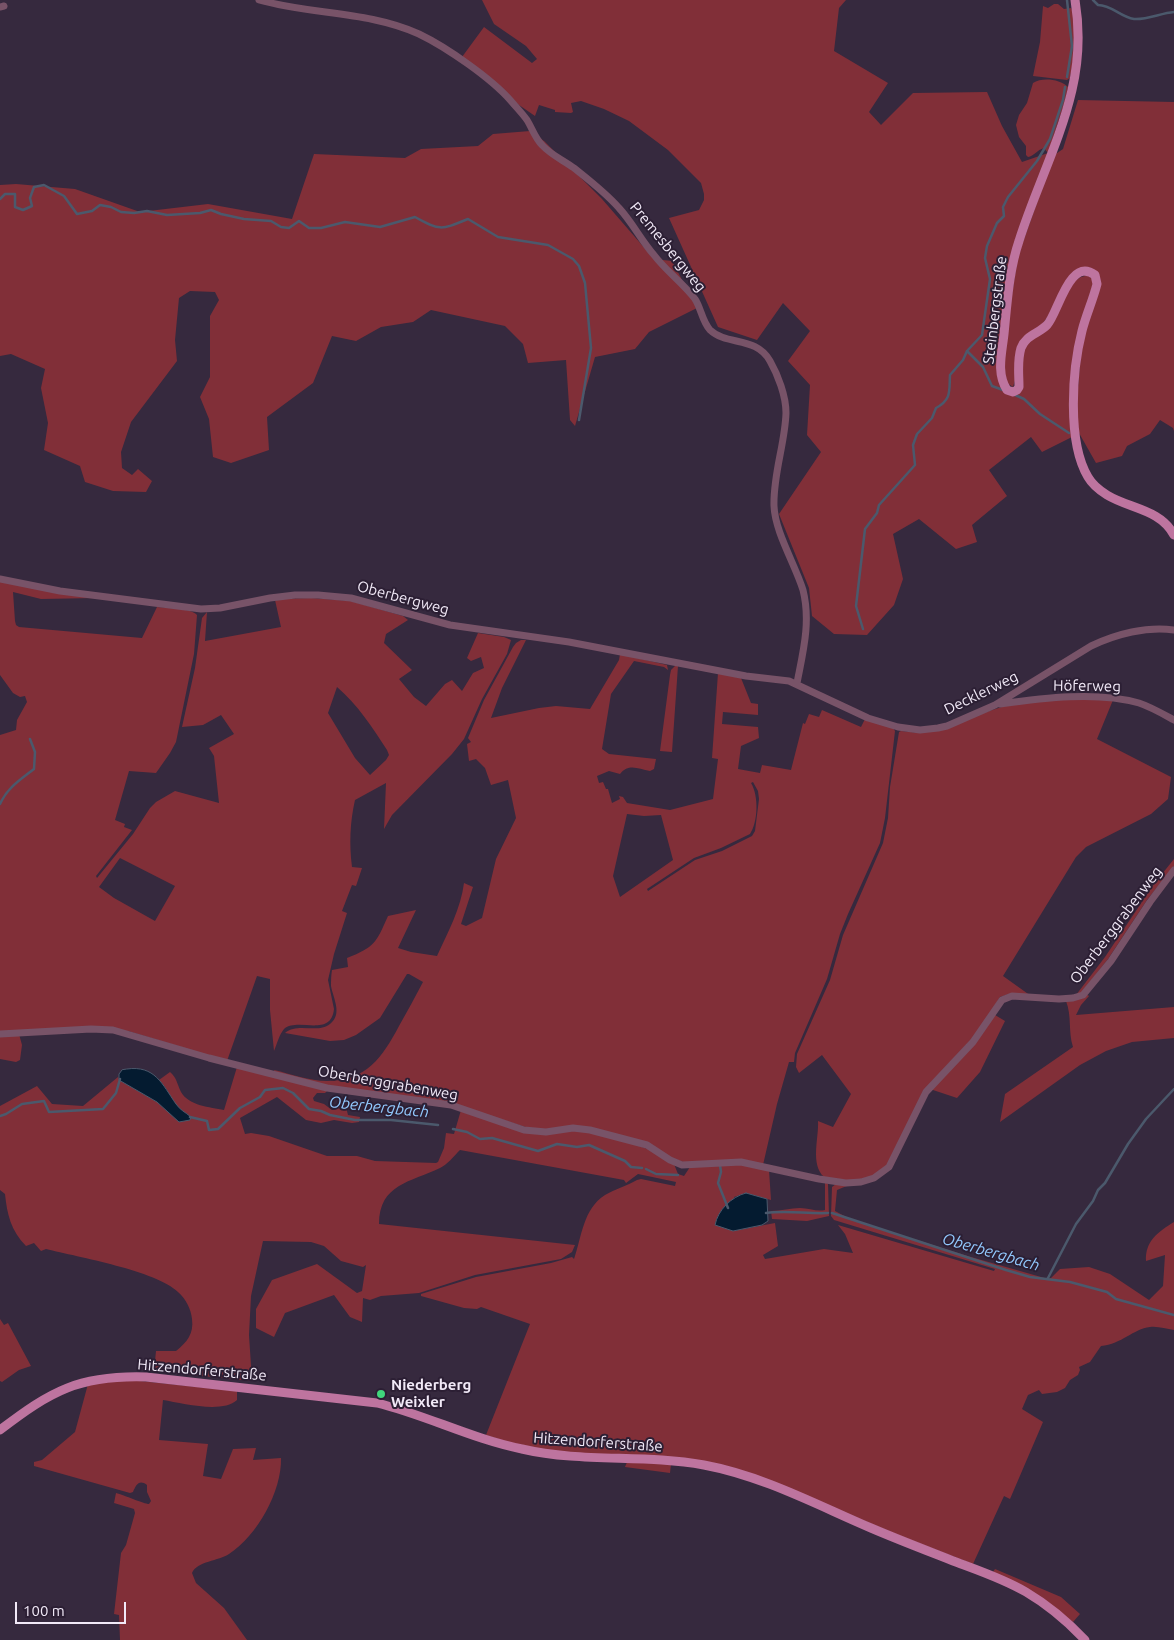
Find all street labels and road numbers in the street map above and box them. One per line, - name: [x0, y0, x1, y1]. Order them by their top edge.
- street label: Premesbergweg: [626, 198, 710, 296]
- street label: Steinbergstraße: [979, 255, 1011, 365]
- street label: Oberbergweg: [355, 577, 451, 619]
- street label: Decklerweg: [941, 667, 1021, 719]
- street label: Höferweg: [1053, 676, 1121, 696]
- street label: Oberberggrabenweg: [1066, 863, 1166, 987]
- street label: Oberberggrabenweg: [317, 1062, 459, 1104]
- street label: Hitzendorferstraße: [137, 1355, 267, 1385]
- street label: Hitzendorferstraße: [533, 1429, 663, 1455]

